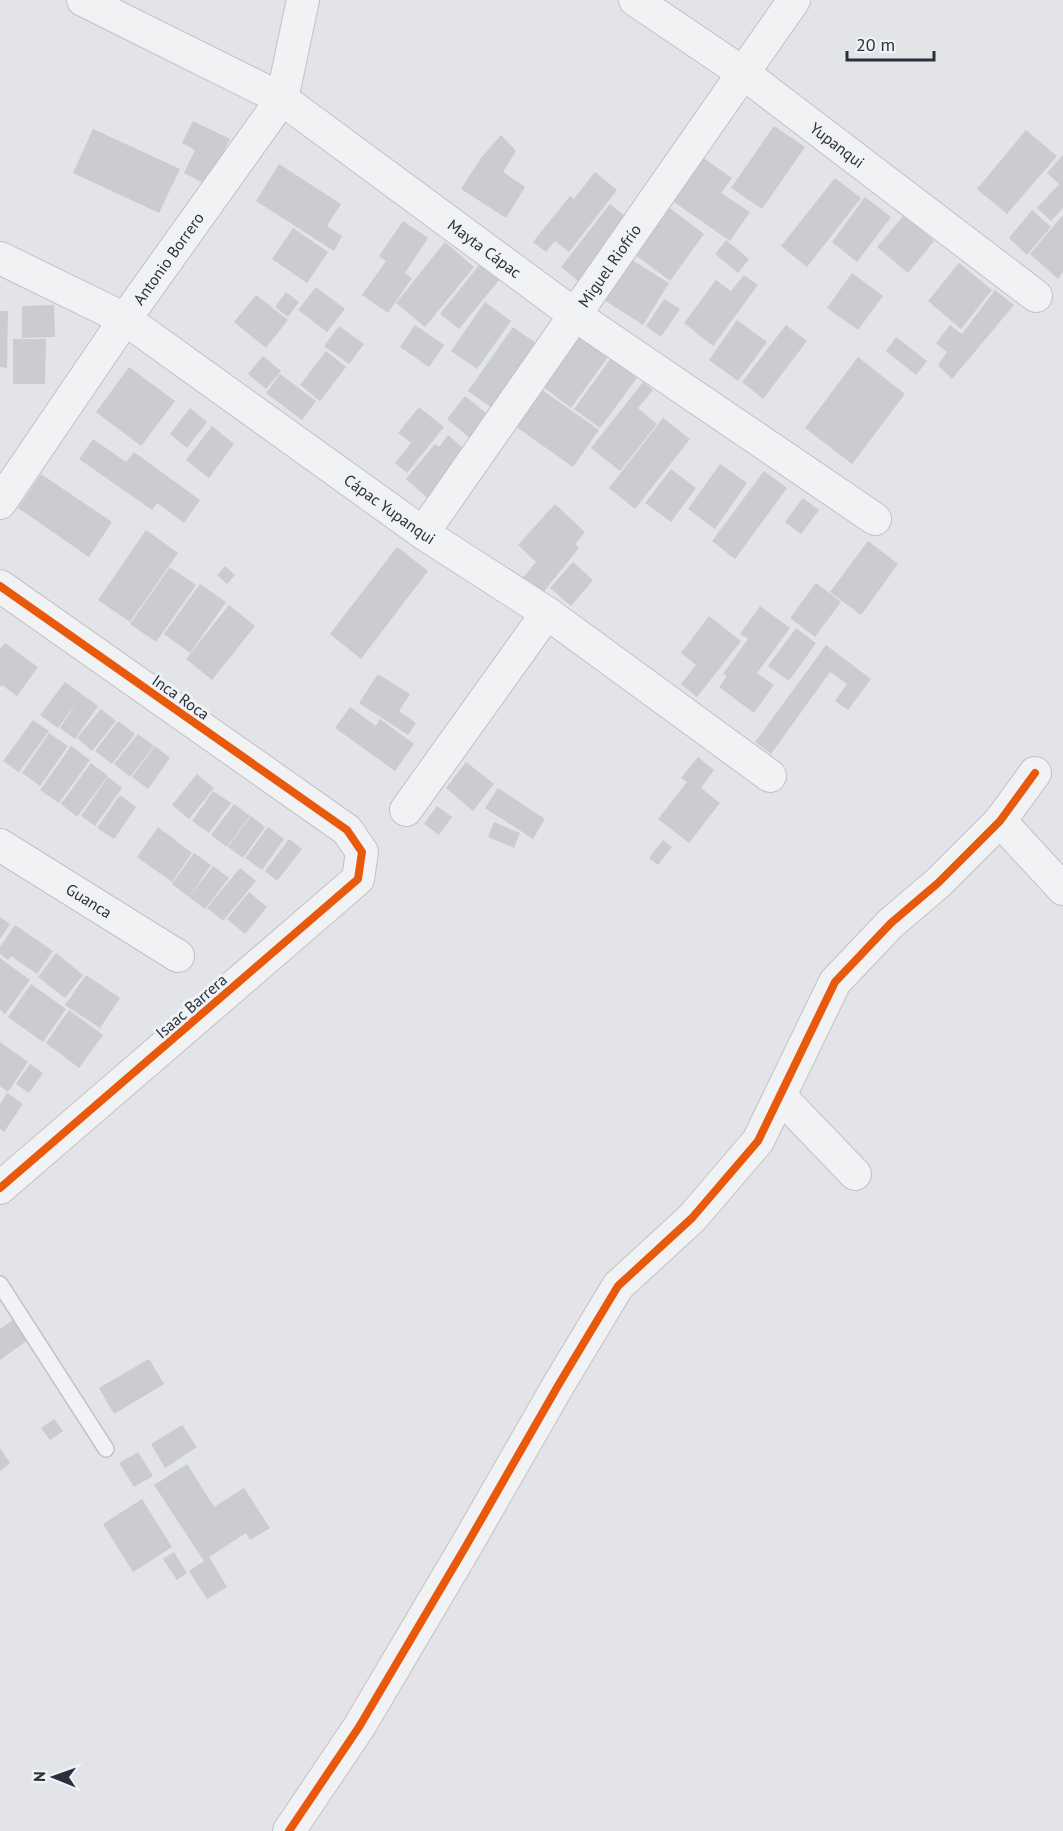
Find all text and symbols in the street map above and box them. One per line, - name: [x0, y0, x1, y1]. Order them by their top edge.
- scale bar: [847, 24, 934, 62]
- text: 20 m: [856, 33, 895, 56]
- street label: Yupanqui: [806, 118, 869, 172]
- street label: Antonio Borrero: [129, 208, 208, 308]
- street label: Mayta Cápac: [444, 215, 525, 282]
- street label: Miguel Riofrío: [573, 220, 645, 311]
- street label: Cápac Yupanqui: [340, 470, 439, 548]
- street label: Inca Roca: [149, 670, 213, 724]
- street label: Guanca: [62, 879, 116, 922]
- street label: Isaac Barrera: [151, 970, 231, 1042]
- north arrow: [24, 1747, 84, 1807]
- text: N: [29, 1771, 49, 1782]

